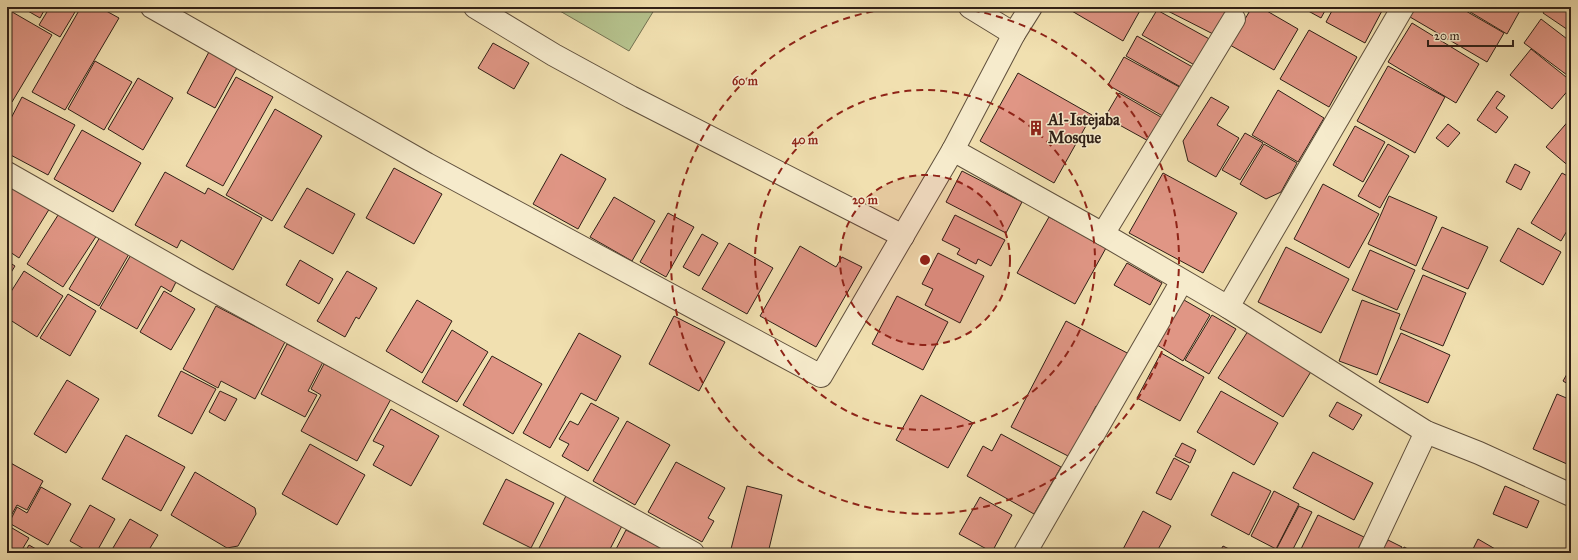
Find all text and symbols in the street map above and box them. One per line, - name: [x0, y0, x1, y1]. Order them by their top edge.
- scale bar: [1428, 22, 1513, 48]
- text: 20 m: [1434, 29, 1460, 43]
- text: 60 m: [732, 74, 759, 88]
- place label: Al-Istejaba Mosque: [1047, 110, 1121, 148]
- building icon: Al-Istejaba Mosque: [1027, 119, 1045, 137]
- text: 40 m: [792, 133, 819, 148]
- text: 20 m: [852, 193, 879, 207]
- centre of rings: [918, 253, 932, 267]

